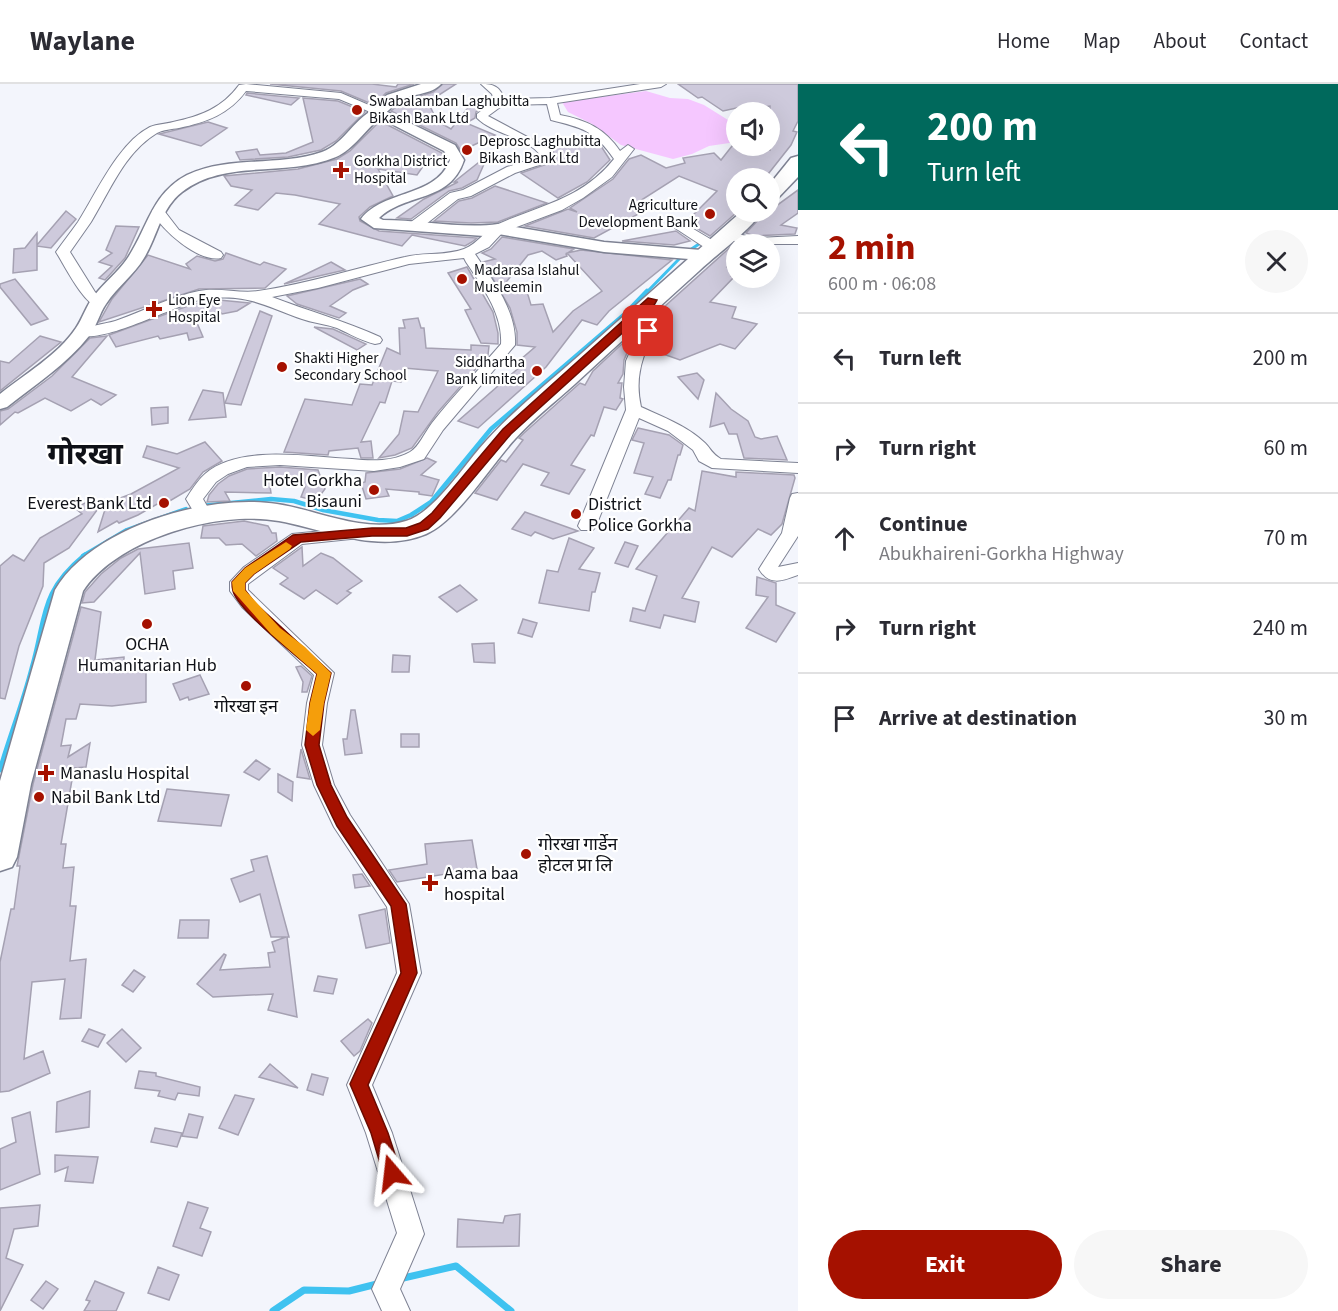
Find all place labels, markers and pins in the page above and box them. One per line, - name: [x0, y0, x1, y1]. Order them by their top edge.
- place label: Swabalamban Laghubitta Bikash Bank Ltd: [369, 91, 529, 129]
- marker: Swabalamban Laghubitta Bikash Bank Ltd: [350, 103, 364, 117]
- place label: Deprosc Laghubitta Bikash Bank Ltd: [479, 131, 601, 169]
- marker: Deprosc Laghubitta Bikash Bank Ltd: [460, 143, 474, 157]
- place label: Gorkha District Hospital: [354, 151, 447, 189]
- marker: Gorkha District Hospital: [332, 161, 350, 179]
- place label: Agriculture Development Bank: [578, 195, 699, 233]
- marker: Agriculture Development Bank: [703, 207, 717, 221]
- place label: Madarasa Islahul Musleemin: [474, 260, 580, 298]
- marker: Madarasa Islahul Musleemin: [455, 272, 469, 286]
- place label: Lion Eye Hospital: [168, 290, 220, 328]
- marker: Lion Eye Hospital: [145, 300, 163, 318]
- pin: [622, 305, 673, 356]
- place label: Shakti Higher Secondary School: [294, 348, 407, 386]
- place label: Siddhartha Bank limited: [446, 352, 525, 390]
- marker: Shakti Higher Secondary School: [275, 360, 289, 374]
- marker: Siddhartha Bank limited: [530, 364, 544, 378]
- place label: Hotel Gorkha Bisauni: [263, 468, 362, 514]
- marker: Hotel Gorkha Bisauni: [367, 483, 381, 497]
- place label: Everest Bank Ltd: [27, 491, 152, 516]
- place label: District Police Gorkha: [588, 492, 692, 538]
- marker: Everest Bank Ltd: [157, 496, 171, 510]
- marker: District Police Gorkha: [569, 507, 583, 521]
- marker: OCHA Humanitarian Hub: [140, 617, 154, 631]
- place label: OCHA Humanitarian Hub: [77, 632, 217, 678]
- marker: गोरखा इन: [239, 679, 253, 693]
- place label: गोरखा इन: [214, 694, 279, 719]
- place label: Manaslu Hospital: [60, 761, 189, 786]
- marker: Manaslu Hospital: [37, 764, 55, 782]
- place label: Nabil Bank Ltd: [51, 785, 161, 810]
- marker: Nabil Bank Ltd: [32, 790, 46, 804]
- place label: गोरखा गार्डेन होटल प्रा लि: [538, 832, 619, 878]
- marker: गोरखा गार्डेन होटल प्रा लि: [519, 847, 533, 861]
- place label: Aama baa hospital: [444, 861, 519, 907]
- marker: Aama baa hospital: [421, 874, 439, 892]

